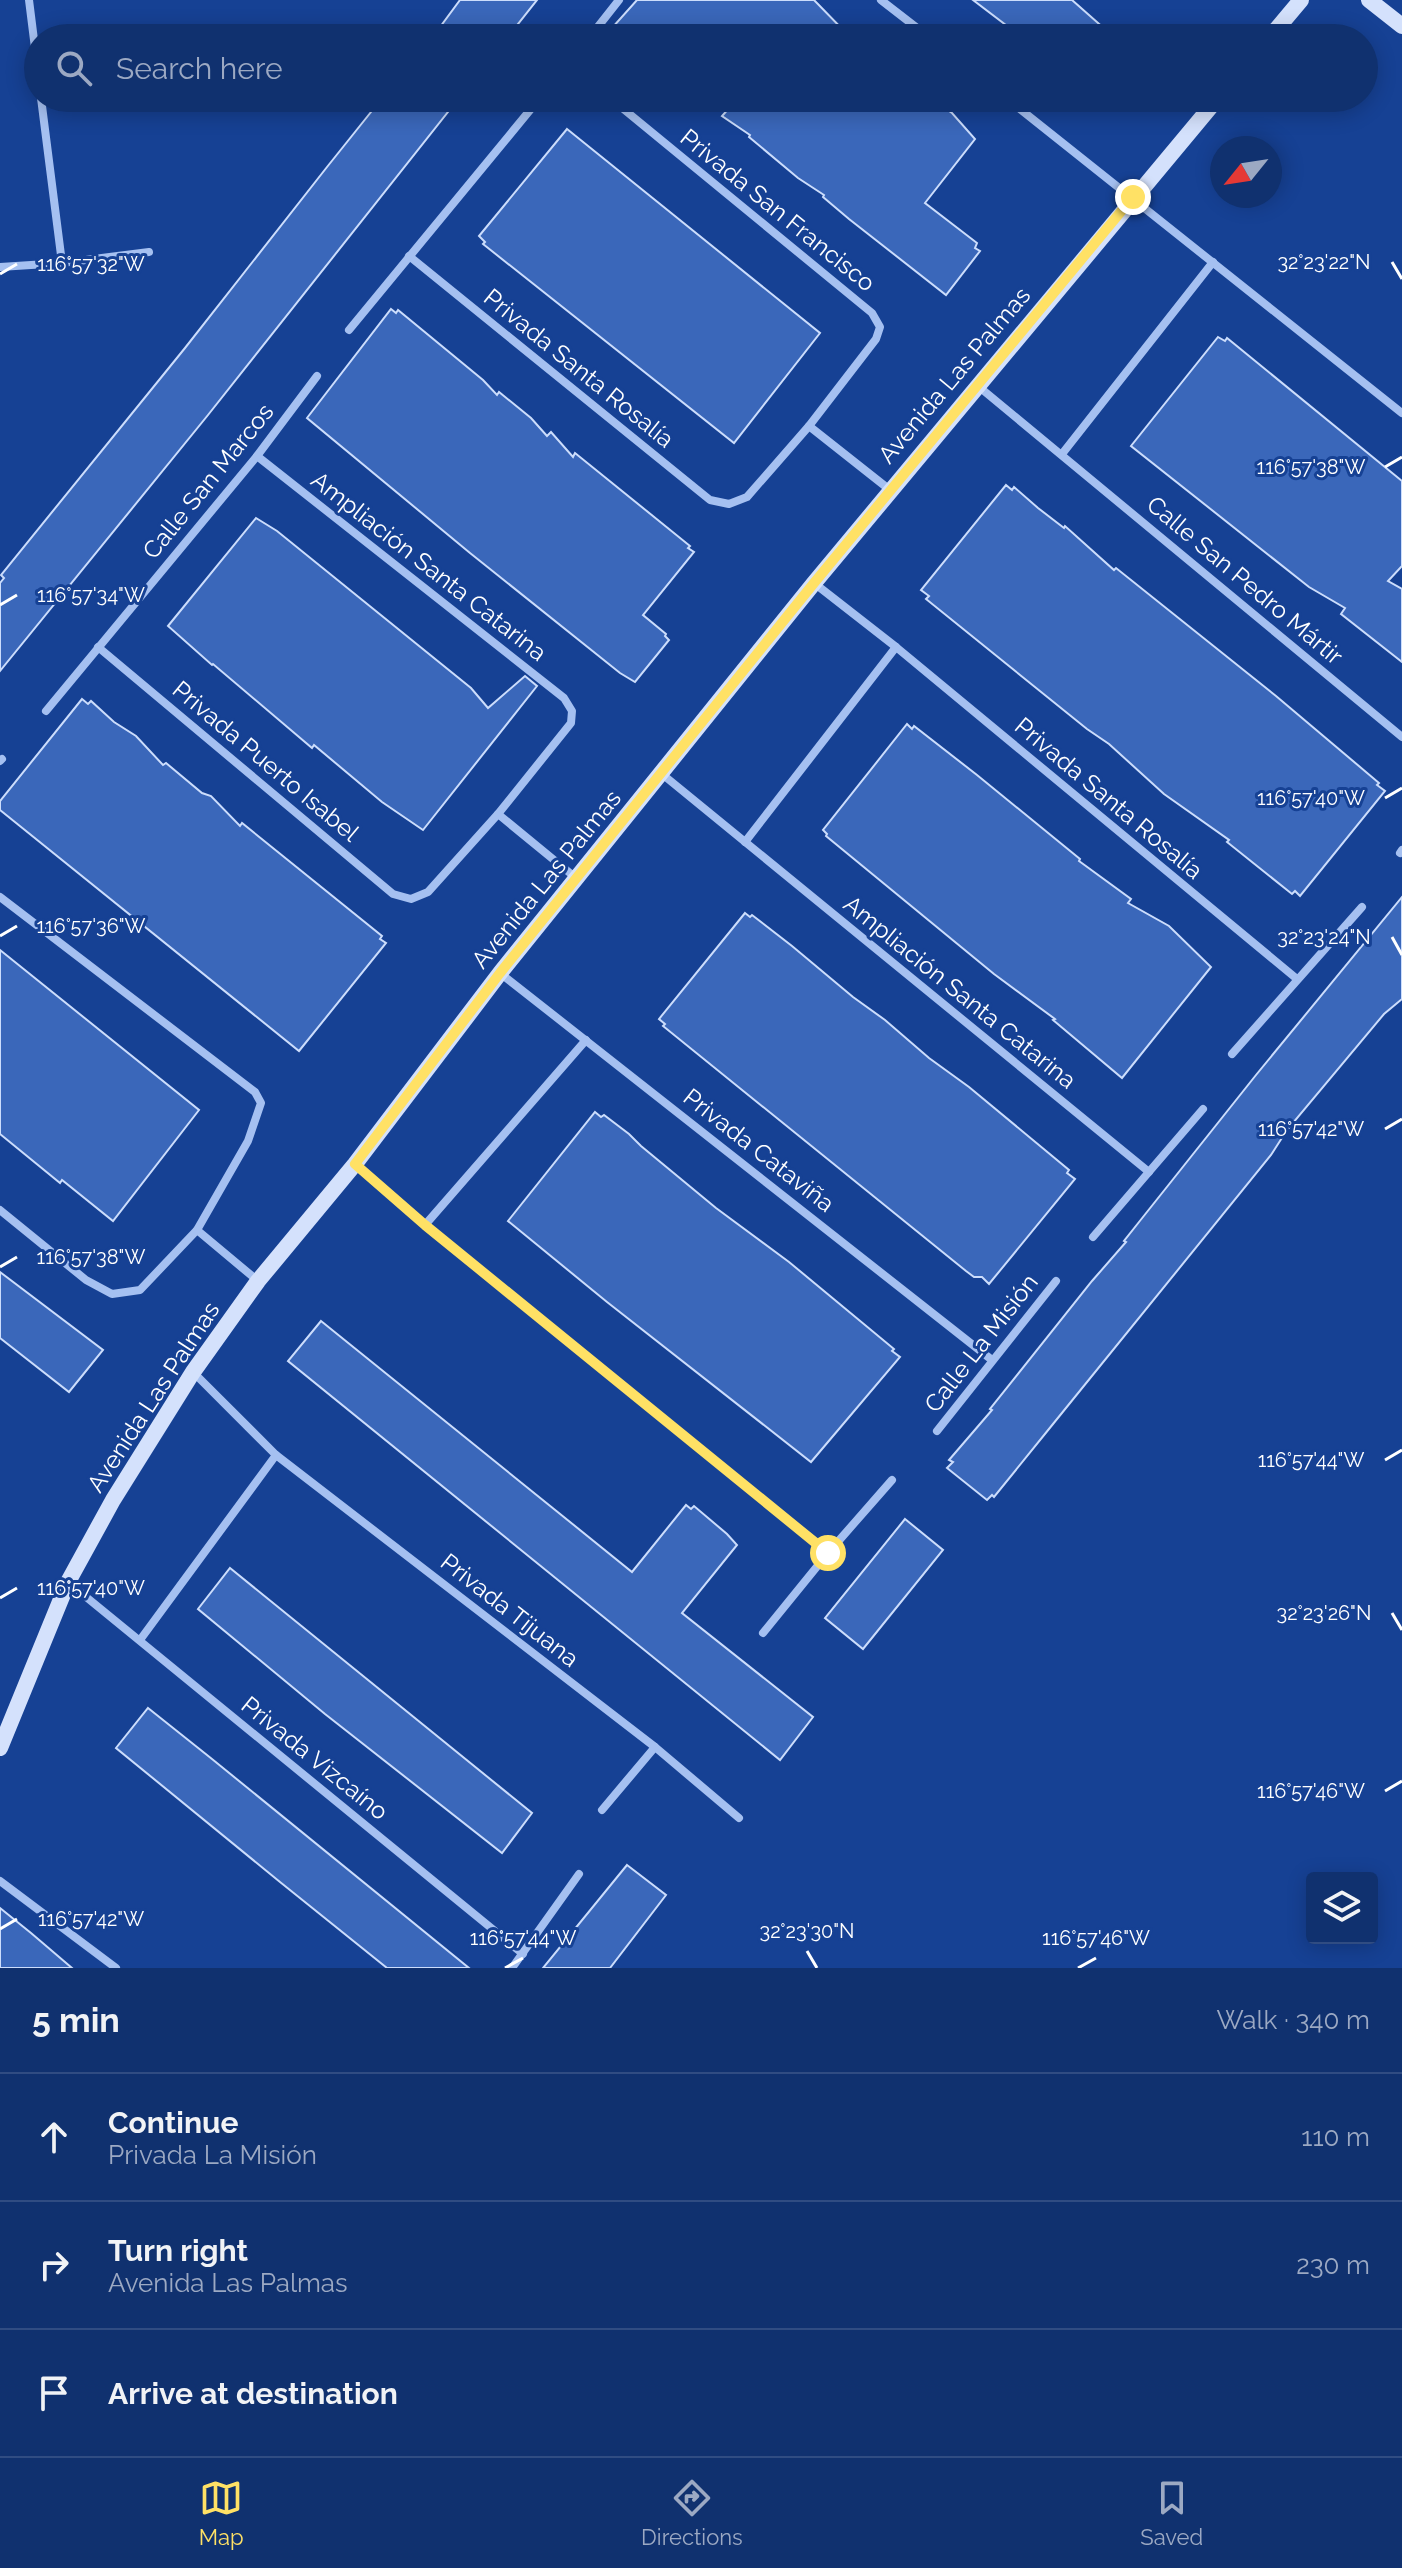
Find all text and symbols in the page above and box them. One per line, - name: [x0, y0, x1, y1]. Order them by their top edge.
- search box: [24, 24, 1378, 112]
- icon: search: [52, 46, 96, 90]
- text: Search here: [116, 51, 283, 86]
- street label: Privada San Francisco: [675, 123, 881, 297]
- north arrow: [1210, 136, 1282, 208]
- route end: [1115, 179, 1151, 215]
- text: 32°23'22"N: [1277, 250, 1371, 274]
- text: 116°57'32"W: [37, 252, 145, 276]
- street label: Avenida Las Palmas: [872, 281, 1036, 469]
- street label: Privada Santa Rosalía: [478, 282, 680, 454]
- street label: Calle San Marcos: [136, 397, 280, 565]
- text: 116°57'38"W: [1257, 455, 1365, 479]
- street label: Ampliación Santa Catarina: [305, 465, 553, 667]
- street label: Calle San Pedro Mártir: [1141, 490, 1349, 671]
- text: 116°57'34"W: [37, 583, 145, 607]
- street label: Privada Puerto Isabel: [167, 675, 365, 848]
- street label: Privada Santa Rosalía: [1009, 711, 1209, 885]
- street label: Avenida Las Palmas: [465, 784, 627, 974]
- text: 116°57'40"W: [1257, 786, 1365, 810]
- street label: Ampliación Santa Catarina: [838, 889, 1082, 1095]
- text: 116°57'36"W: [37, 914, 146, 938]
- text: 32°23'24"N: [1277, 925, 1371, 949]
- street label: Privada Cataviña: [678, 1082, 840, 1218]
- text: 116°57'42"W: [1258, 1117, 1364, 1141]
- text: 116°57'38"W: [37, 1245, 145, 1269]
- street label: Calle La Misión: [918, 1268, 1044, 1418]
- street label: Avenida Las Palmas: [81, 1296, 225, 1498]
- text: 116°57'44"W: [1258, 1448, 1364, 1472]
- route start: [810, 1535, 846, 1571]
- street label: Privada Tijuana: [435, 1547, 585, 1673]
- text: 116°57'40"W: [37, 1576, 145, 1600]
- text: 32°23'26"N: [1277, 1601, 1371, 1625]
- street label: Privada Vizcaíno: [236, 1690, 394, 1826]
- text: 116°57'46"W: [1257, 1779, 1365, 1803]
- map controls: [1306, 1872, 1378, 1944]
- button: layers: [1306, 1872, 1378, 1944]
- text: 116°57'42"W: [38, 1907, 144, 1931]
- text: 32°23'30"N: [759, 1919, 855, 1943]
- text: 116°57'44"W: [470, 1926, 576, 1950]
- text: 116°57'46"W: [1042, 1926, 1150, 1950]
- text: 5 min: [32, 2000, 120, 2040]
- text: Walk · 340 m: [1216, 2005, 1370, 2035]
- text: Continue: [108, 2105, 239, 2140]
- icon: ahead: [32, 2115, 76, 2159]
- text: 110 m: [1301, 2122, 1370, 2152]
- text: Privada La Misión: [108, 2140, 317, 2170]
- text: Turn right: [108, 2233, 248, 2268]
- icon: right: [32, 2243, 76, 2287]
- text: 230 m: [1296, 2250, 1370, 2280]
- text: Avenida Las Palmas: [108, 2268, 348, 2298]
- icon: arrive: [32, 2371, 76, 2415]
- text: Arrive at destination: [108, 2376, 398, 2411]
- tab: Map: [199, 2476, 244, 2550]
- tab: Directions: [641, 2476, 743, 2550]
- tab: Saved: [1140, 2476, 1203, 2550]

